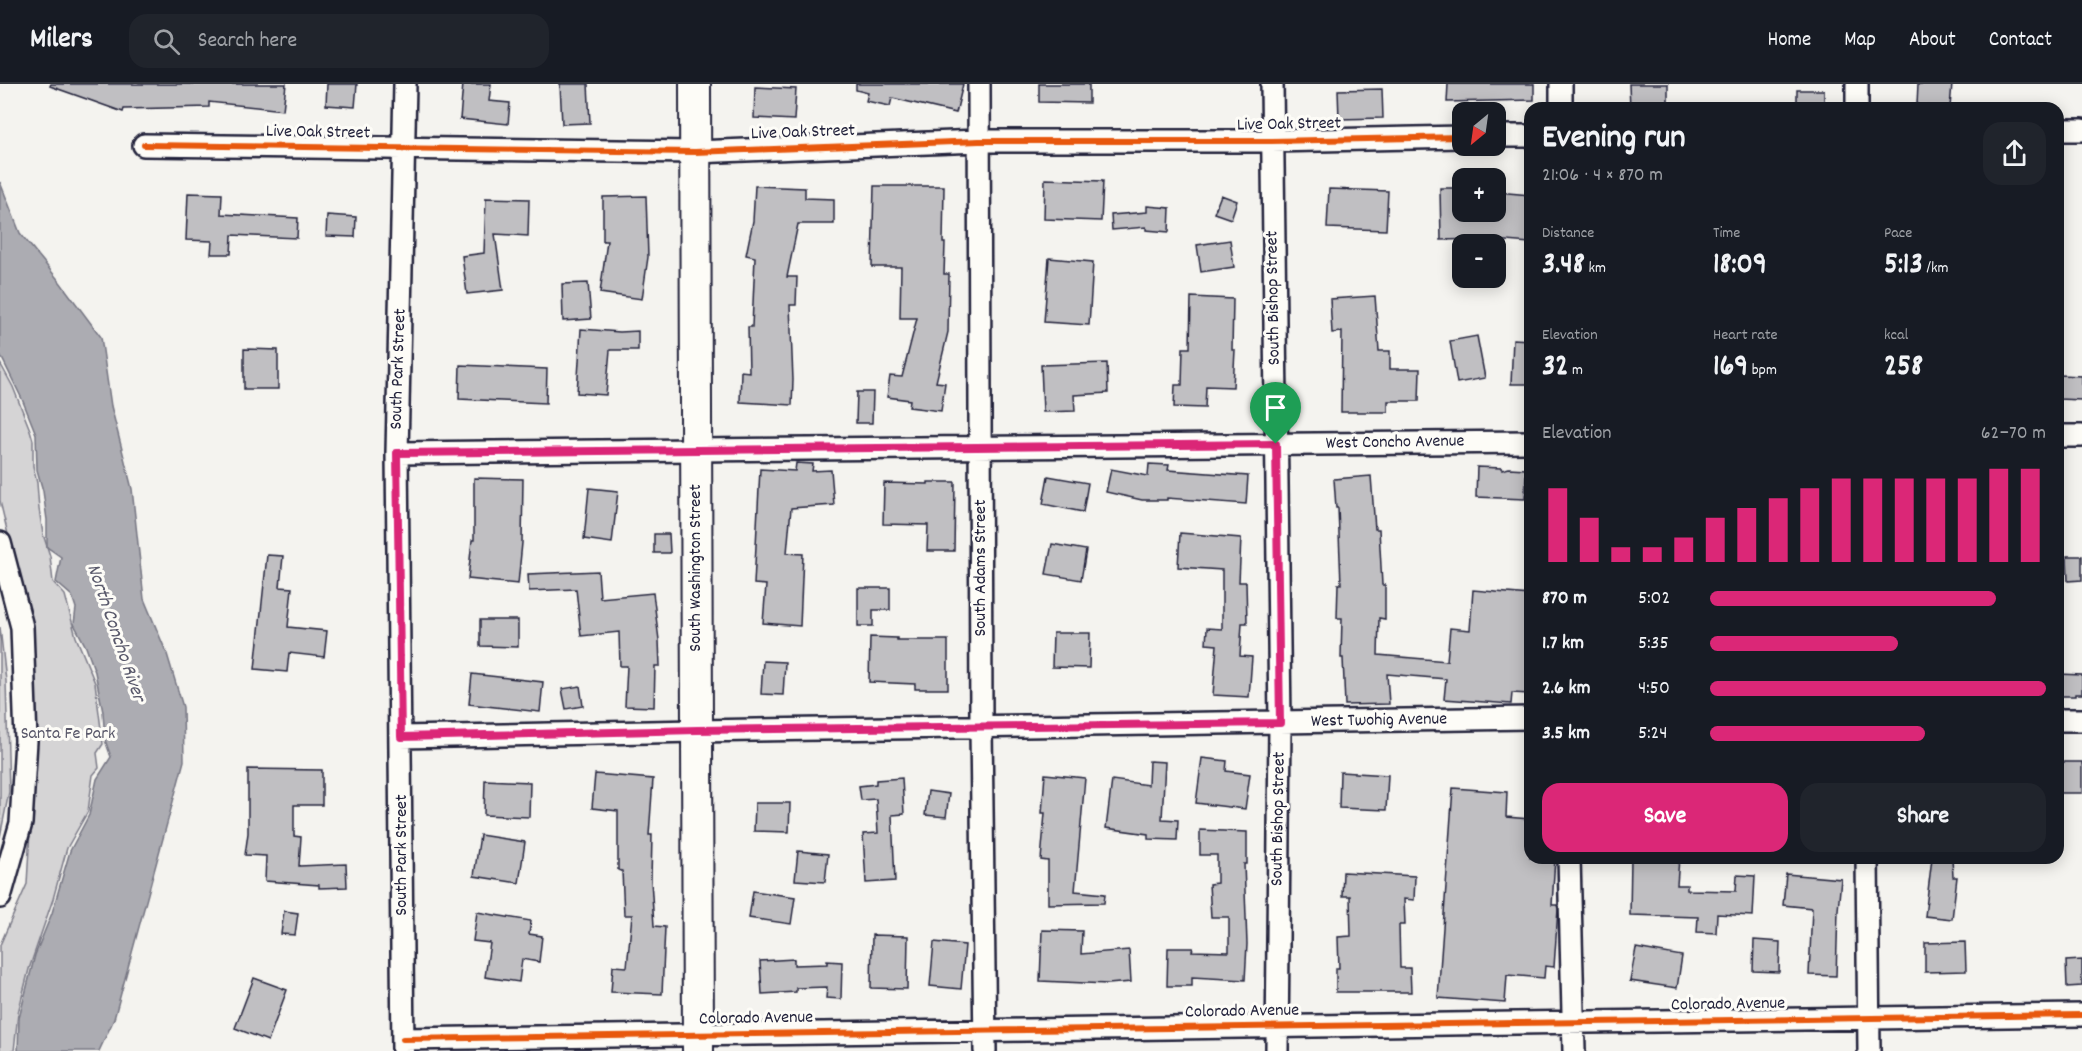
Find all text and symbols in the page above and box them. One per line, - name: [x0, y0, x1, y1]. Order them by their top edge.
- search box: [129, 14, 549, 68]
- text: Milers: [30, 21, 93, 61]
- icon: search: [150, 25, 183, 58]
- text: Search here: [198, 26, 297, 57]
- text: Home: [1767, 26, 1811, 56]
- text: Map: [1844, 26, 1876, 56]
- text: About: [1909, 26, 1956, 56]
- text: Contact: [1989, 26, 2052, 56]
- north arrow: [1452, 102, 1506, 156]
- map controls: [1452, 102, 1506, 288]
- street label: Live Oak Street: [1237, 112, 1342, 138]
- text: Evening run: [1542, 116, 1686, 163]
- street label: Live Oak Street: [750, 119, 856, 147]
- street label: Live Oak Street: [266, 120, 371, 146]
- button: share: [1983, 122, 2046, 185]
- text: 21:06 · 4 × 870 m: [1542, 162, 1663, 190]
- button: +: [1452, 168, 1506, 222]
- text: Distance: [1542, 222, 1594, 245]
- text: Time: [1713, 222, 1740, 245]
- text: Pace: [1884, 222, 1912, 245]
- street label: South Bishop Street: [1260, 230, 1288, 365]
- button: −: [1452, 234, 1506, 288]
- text: 3.48: [1542, 245, 1585, 288]
- text: 18:09: [1713, 245, 1767, 288]
- text: 5:13: [1884, 245, 1923, 288]
- text: km: [1585, 257, 1606, 280]
- text: /km: [1923, 257, 1949, 280]
- street label: South Park Street: [384, 308, 414, 430]
- text: Elevation: [1542, 324, 1598, 347]
- text: Heart rate: [1713, 324, 1778, 347]
- text: kcal: [1884, 324, 1908, 347]
- text: 32: [1542, 347, 1568, 390]
- text: 169: [1713, 347, 1748, 390]
- text: 258: [1884, 347, 1923, 390]
- text: m: [1568, 359, 1583, 382]
- text: bpm: [1748, 359, 1777, 382]
- pin: [1250, 382, 1301, 444]
- icon: arrive: [1259, 391, 1292, 424]
- text: Elevation: [1542, 420, 1612, 448]
- text: 62–70 m: [1981, 420, 2046, 448]
- street label: West Concho Avenue: [1325, 429, 1465, 457]
- street label: South Washington Street: [684, 484, 709, 652]
- street label: South Adams Street: [969, 499, 994, 637]
- water label: North Concho River: [78, 560, 153, 708]
- text: 870 m: [1542, 585, 1587, 613]
- text: 5:02: [1638, 585, 1670, 613]
- text: 1.7 km: [1542, 630, 1584, 658]
- text: 5:35: [1638, 630, 1669, 658]
- text: 2.6 km: [1542, 675, 1590, 703]
- text: 4:50: [1638, 675, 1670, 703]
- street label: West Twohig Avenue: [1311, 707, 1447, 735]
- text: 3.5 km: [1542, 720, 1590, 748]
- text: 5:24: [1638, 720, 1668, 748]
- park label: Santa Fe Park: [21, 722, 115, 747]
- street label: South Bishop Street: [1265, 751, 1293, 886]
- button: Save: [1542, 783, 1788, 852]
- button: Share: [1800, 783, 2046, 852]
- street label: South Park Street: [390, 794, 415, 916]
- street label: Colorado Avenue: [1671, 992, 1785, 1018]
- street label: Colorado Avenue: [1185, 999, 1299, 1025]
- street label: Colorado Avenue: [699, 1006, 813, 1032]

